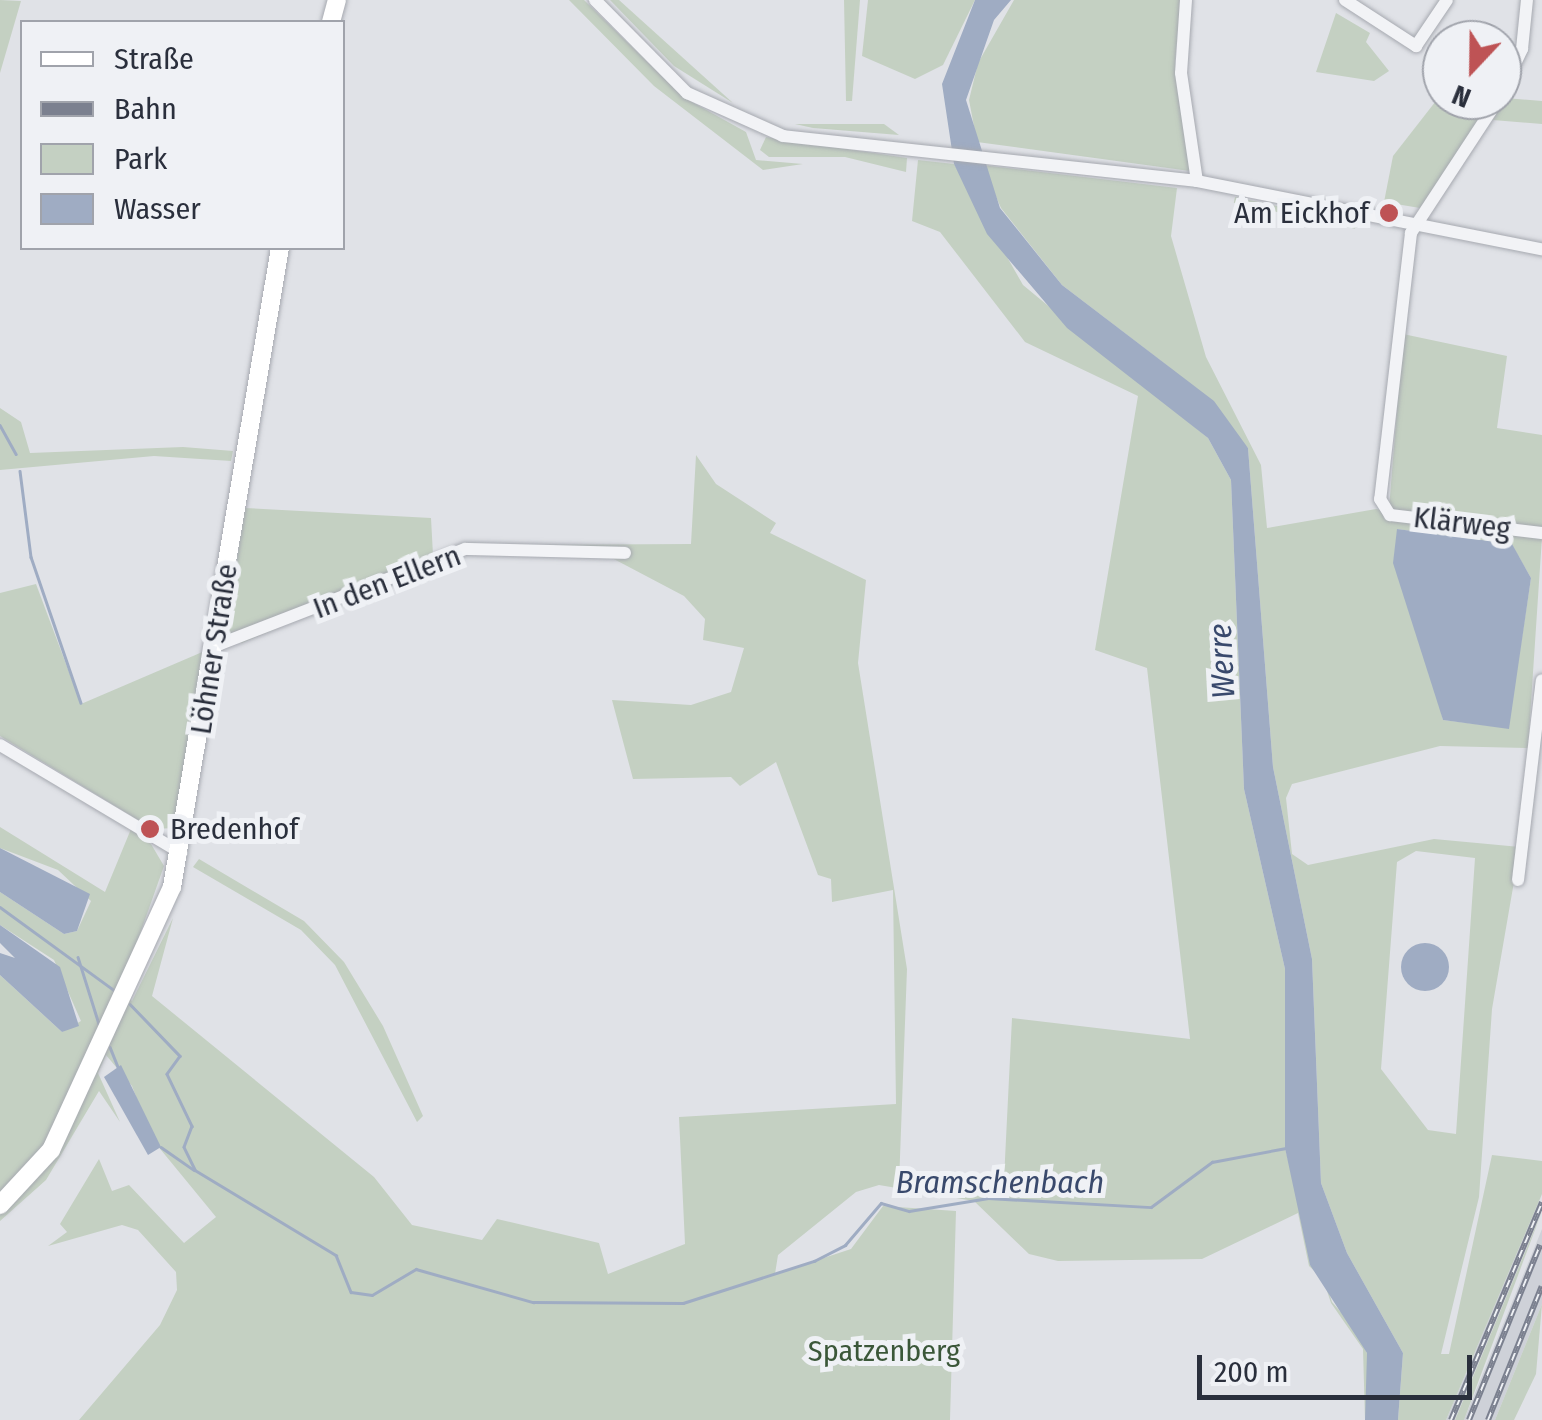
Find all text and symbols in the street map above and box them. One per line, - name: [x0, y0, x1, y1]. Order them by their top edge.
- legend: [20, 20, 345, 250]
- north arrow: [1422, 20, 1522, 120]
- text: Straße: [114, 41, 194, 77]
- text: N: [1447, 78, 1475, 115]
- text: Bahn: [114, 91, 177, 127]
- text: Park: [114, 141, 167, 177]
- text: Wasser: [114, 191, 201, 227]
- place label: Am Eickhof: [1234, 195, 1369, 231]
- marker: Am Eickhof: [1378, 202, 1400, 224]
- street label: Klärweg: [1411, 499, 1513, 547]
- street label: In den Ellern: [308, 537, 466, 627]
- street label: Löhner Straße: [183, 561, 245, 737]
- water label: Werre: [1201, 623, 1243, 699]
- place label: Bredenhof: [170, 811, 298, 847]
- marker: Bredenhof: [139, 818, 161, 840]
- water label: Bramschenbach: [896, 1163, 1104, 1201]
- park label: Spatzenberg: [808, 1333, 960, 1369]
- scale bar: [1202, 1335, 1477, 1397]
- text: 200 m: [1214, 1354, 1289, 1390]

